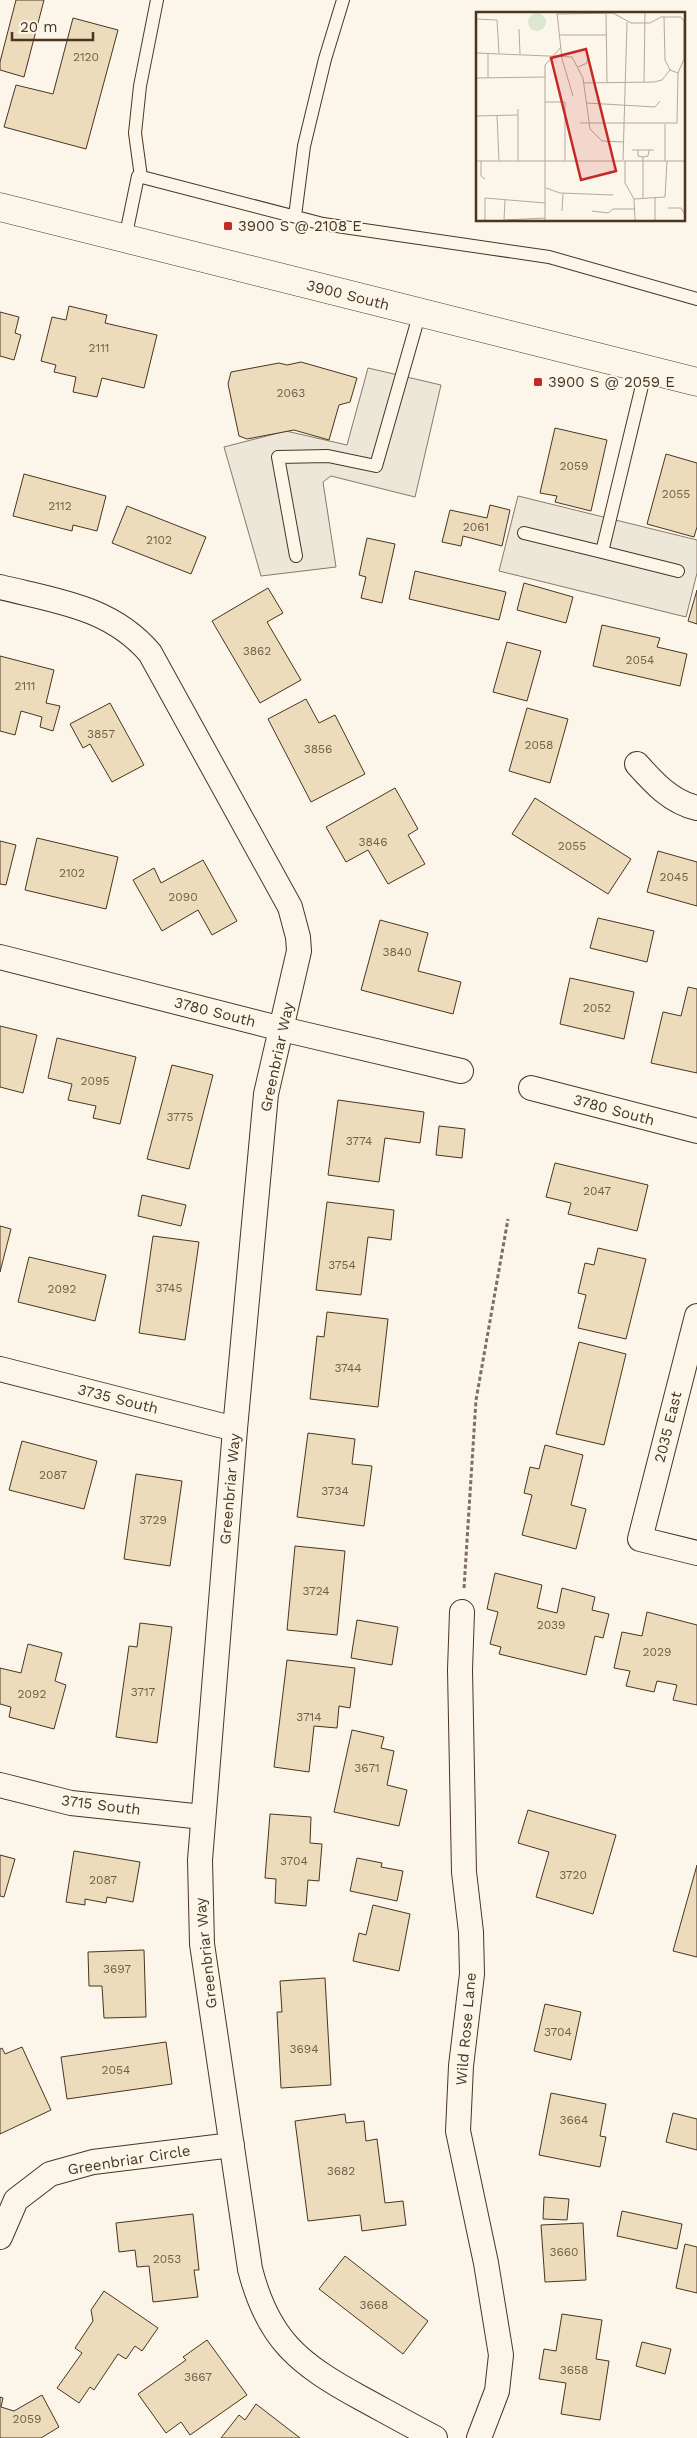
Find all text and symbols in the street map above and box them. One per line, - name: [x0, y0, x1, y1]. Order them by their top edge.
- scale bar: [12, 10, 94, 42]
- inset map: [476, 12, 684, 221]
- text: 20 m: [20, 18, 58, 36]
- house number: 2120: [73, 50, 99, 64]
- place label: 3900 S @ 2108 E: [238, 217, 362, 235]
- marker: 3900 S @ 2108 E: [222, 220, 234, 232]
- street label: 3900 South: [304, 276, 392, 314]
- house number: 2111: [88, 341, 110, 355]
- place label: 3900 S @ 2059 E: [548, 373, 675, 391]
- marker: 3900 S @ 2059 E: [532, 376, 544, 388]
- house number: 2063: [277, 386, 305, 400]
- house number: 2059: [560, 459, 588, 473]
- house number: 2055: [662, 487, 690, 501]
- house number: 2112: [48, 499, 72, 513]
- house number: 2061: [463, 520, 489, 534]
- house number: 2102: [146, 533, 172, 547]
- house number: 3862: [243, 644, 271, 658]
- house number: 2054: [626, 653, 654, 667]
- house number: 2111: [14, 679, 36, 693]
- house number: 3857: [87, 727, 115, 741]
- house number: 2058: [525, 738, 553, 752]
- house number: 3856: [304, 742, 332, 756]
- house number: 3846: [358, 835, 388, 849]
- house number: 2055: [558, 839, 586, 853]
- house number: 2102: [59, 866, 85, 880]
- house number: 2045: [660, 870, 688, 884]
- house number: 2090: [168, 890, 198, 904]
- house number: 3840: [382, 945, 412, 959]
- street label: 3780 South: [172, 993, 258, 1031]
- street label: Greenbriar Way: [257, 1000, 297, 1113]
- house number: 2052: [583, 1001, 611, 1015]
- house number: 2095: [81, 1074, 109, 1088]
- street label: 3780 South: [571, 1091, 657, 1129]
- house number: 3775: [167, 1110, 193, 1124]
- house number: 3774: [346, 1134, 372, 1148]
- house number: 2047: [583, 1184, 611, 1198]
- house number: 3754: [328, 1258, 356, 1272]
- house number: 3745: [156, 1281, 182, 1295]
- house number: 2092: [48, 1282, 76, 1296]
- house number: 3744: [334, 1361, 362, 1375]
- street label: 3735 South: [76, 1380, 160, 1418]
- street label: 2035 East: [650, 1389, 686, 1464]
- street label: Greenbriar Way: [216, 1432, 244, 1545]
- house number: 2087: [39, 1468, 67, 1482]
- house number: 3734: [321, 1484, 349, 1498]
- house number: 3729: [139, 1513, 167, 1527]
- house number: 3724: [302, 1584, 330, 1598]
- house number: 2039: [537, 1618, 565, 1632]
- house number: 2029: [643, 1645, 671, 1659]
- house number: 3717: [131, 1685, 156, 1699]
- house number: 2092: [18, 1687, 46, 1701]
- house number: 3714: [296, 1710, 322, 1724]
- house number: 3671: [354, 1761, 380, 1775]
- street label: 3715 South: [60, 1791, 142, 1819]
- house number: 3704: [280, 1854, 308, 1868]
- house number: 3720: [559, 1868, 587, 1882]
- house number: 2087: [89, 1873, 117, 1887]
- street label: Greenbriar Way: [191, 1896, 221, 2009]
- house number: 3697: [103, 1962, 131, 1976]
- street label: Wild Rose Lane: [452, 1972, 480, 2086]
- house number: 3704: [544, 2025, 572, 2039]
- house number: 3694: [289, 2042, 319, 2056]
- house number: 2054: [102, 2063, 130, 2077]
- house number: 3664: [560, 2113, 588, 2127]
- street label: Greenbriar Circle: [66, 2141, 192, 2179]
- house number: 3682: [327, 2164, 355, 2178]
- house number: 3660: [549, 2245, 579, 2259]
- house number: 2053: [153, 2252, 181, 2266]
- house number: 3668: [360, 2298, 388, 2312]
- house number: 3658: [560, 2363, 588, 2377]
- house number: 3667: [184, 2370, 212, 2384]
- house number: 2059: [13, 2412, 41, 2426]

